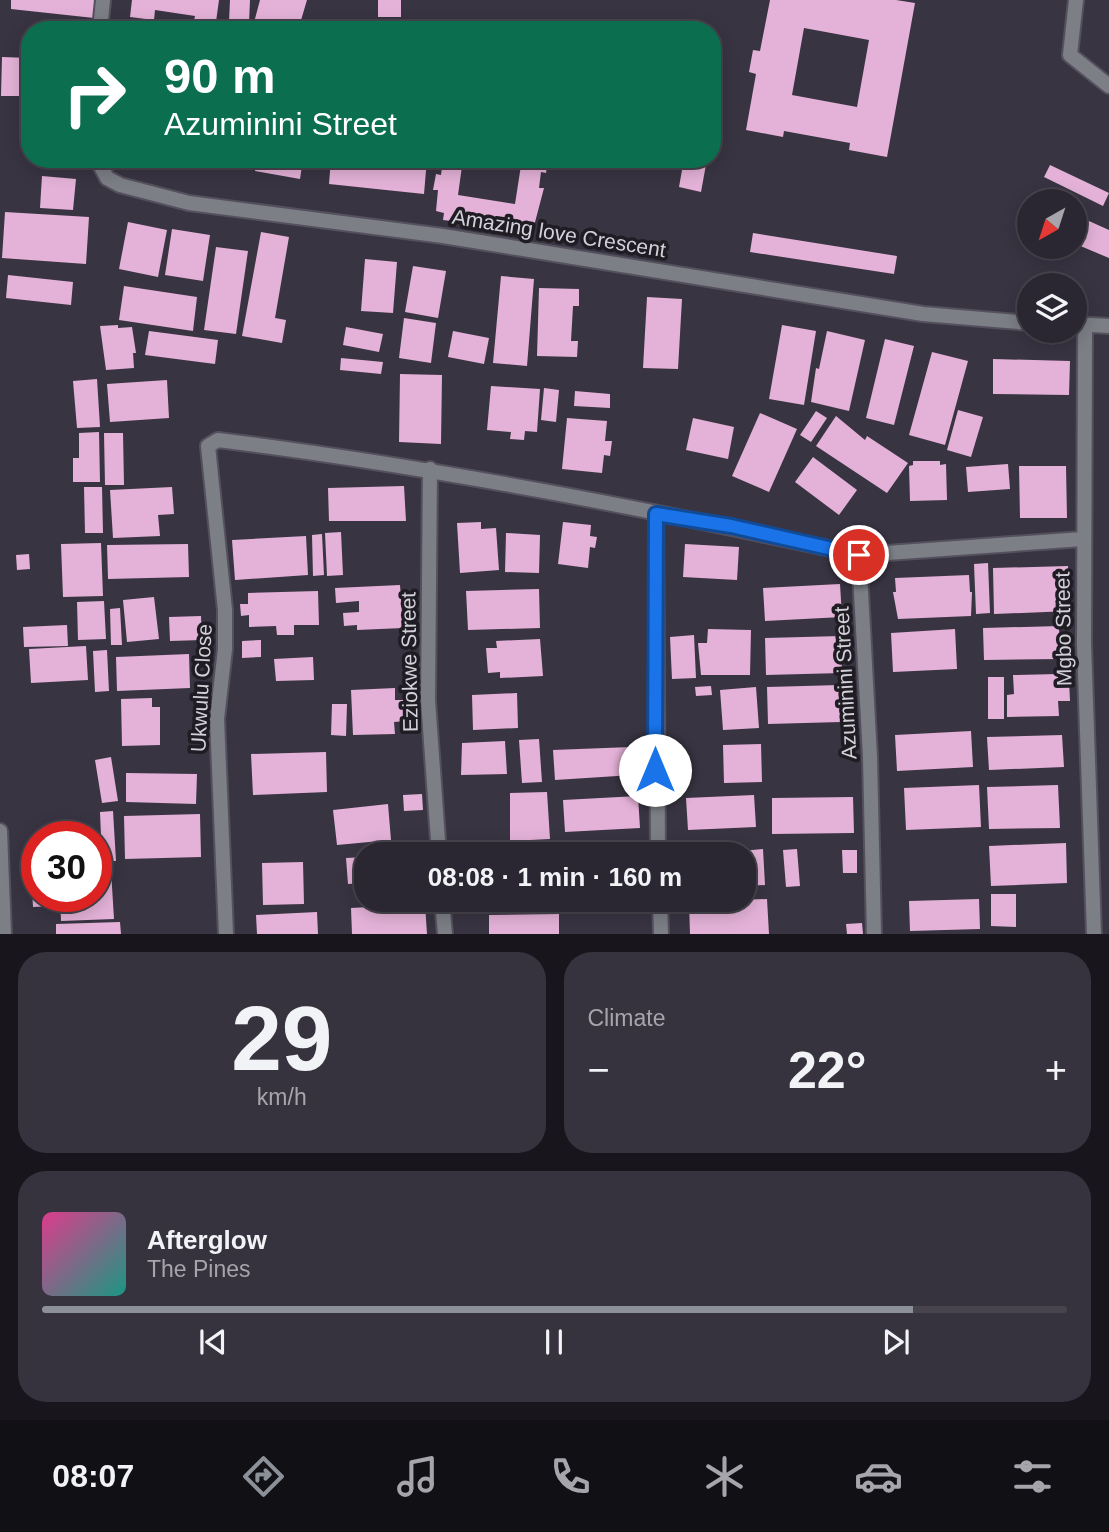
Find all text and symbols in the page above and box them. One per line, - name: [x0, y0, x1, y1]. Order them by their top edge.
- icon: right: [49, 49, 140, 140]
- text: 90 m: [164, 49, 276, 103]
- text: Azuminini Street: [164, 106, 397, 142]
- north arrow: [1017, 189, 1087, 259]
- map controls: [1017, 189, 1087, 343]
- street label: Amazing love Crescent: [451, 205, 668, 261]
- button: layers: [1017, 273, 1087, 343]
- pin: [829, 525, 889, 585]
- icon: arrive: [840, 536, 878, 574]
- street label: Mgbo Street: [1051, 571, 1075, 686]
- street label: Eziokwe Street: [396, 592, 422, 732]
- street label: Azuminini Street: [830, 606, 860, 760]
- street label: Ukwulu Close: [186, 623, 216, 753]
- position arrow: [618, 733, 692, 807]
- speed limit sign: 30: [21, 821, 112, 912]
- text: 08:08 · 1 min · 160 m: [428, 862, 682, 892]
- text: 29: [231, 988, 332, 1089]
- text: Climate: [588, 1005, 665, 1031]
- text: 22°: [788, 1041, 867, 1099]
- text: −: [588, 1049, 610, 1091]
- text: +: [1045, 1049, 1067, 1091]
- text: km/h: [257, 1084, 307, 1110]
- text: Afterglow: [147, 1225, 267, 1255]
- text: The Pines: [147, 1256, 251, 1282]
- icon: previous: [194, 1323, 232, 1361]
- icon: pause: [535, 1323, 573, 1361]
- icon: next: [877, 1323, 915, 1361]
- icon: directions: [239, 1452, 288, 1501]
- icon: music: [393, 1452, 442, 1501]
- icon: phone: [546, 1452, 595, 1501]
- icon: climate: [700, 1452, 749, 1501]
- icon: car: [854, 1452, 903, 1501]
- icon: filters: [1008, 1452, 1057, 1501]
- text: 08:07: [52, 1458, 134, 1494]

